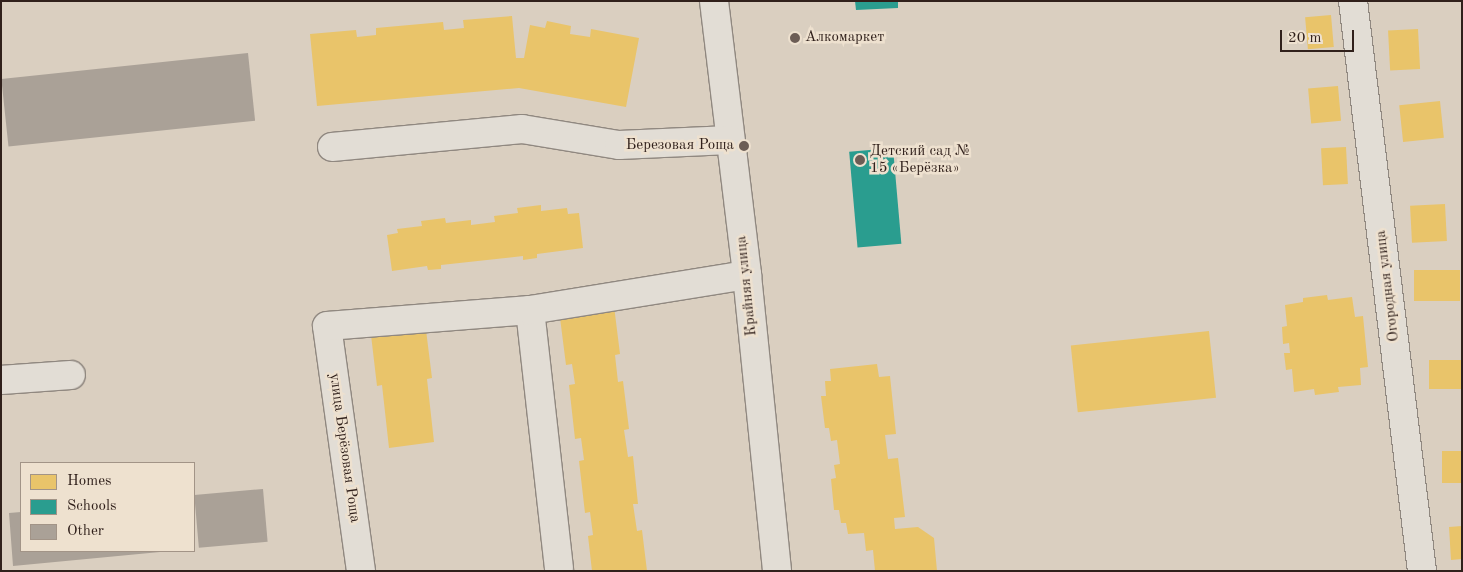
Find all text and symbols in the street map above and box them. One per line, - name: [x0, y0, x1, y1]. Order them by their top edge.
- scale bar: [1283, 20, 1357, 52]
- place label: Алкомаркет: [805, 29, 884, 47]
- text: 20 m: [1288, 31, 1322, 46]
- marker: Алкомаркет: [789, 32, 801, 44]
- place label: Березовая Роща: [626, 137, 734, 155]
- marker: Березовая Роща: [738, 140, 750, 152]
- place label: Детский сад № 15 «Берёзка»: [870, 142, 971, 177]
- marker: Детский сад № 15 «Берёзка»: [854, 154, 866, 166]
- street label: Огородная улица: [1372, 229, 1404, 343]
- street label: Крайняя улица: [733, 235, 761, 337]
- street label: улица Берёзовая Роща: [325, 372, 363, 524]
- legend: [20, 462, 195, 552]
- text: Homes: [67, 474, 112, 489]
- text: Schools: [67, 499, 116, 514]
- text: Other: [67, 524, 104, 539]

